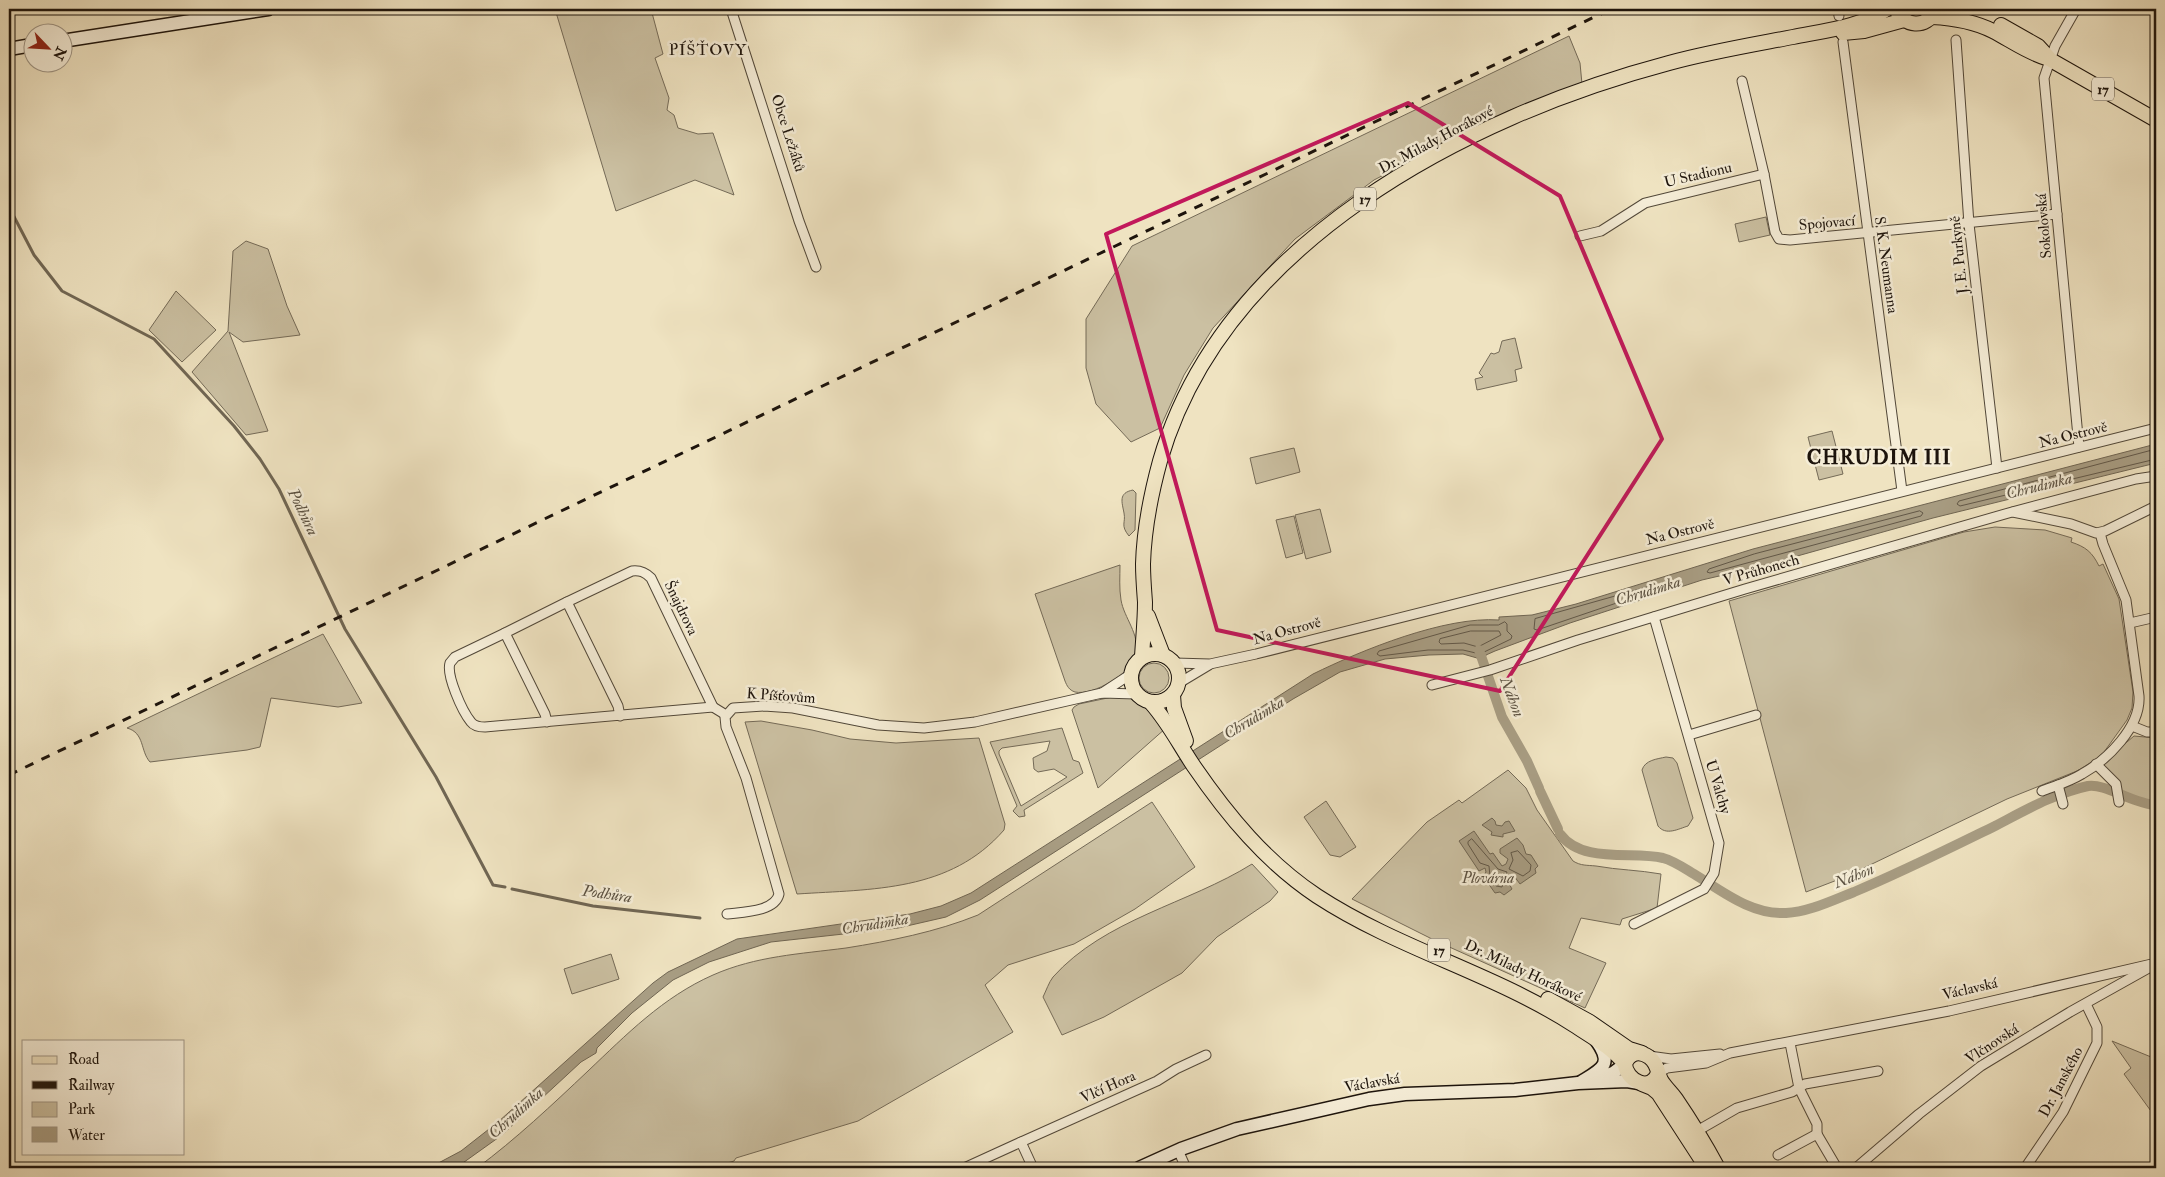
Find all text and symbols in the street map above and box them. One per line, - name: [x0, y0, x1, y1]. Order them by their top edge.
- north arrow: [22, 22, 72, 72]
- district label: PÍŠŤOVY: [669, 39, 747, 60]
- text: N: [49, 43, 70, 63]
- road number: 17: [2092, 78, 2114, 100]
- street label: Obce Ležáků: [767, 92, 810, 174]
- street label: Dr. Milady Horákové: [1375, 101, 1497, 178]
- street label: U Stadionu: [1662, 158, 1734, 192]
- road number: 17: [1354, 188, 1376, 210]
- street label: Sokolovská: [2032, 192, 2056, 259]
- street label: Spojovací: [1798, 211, 1857, 236]
- street label: S. K. Neumanna: [1870, 215, 1902, 316]
- street label: J. E. Purkyně: [1945, 215, 1974, 296]
- street label: Na Ostrově: [2037, 417, 2109, 453]
- district label: CHRUDIM III: [1807, 445, 1951, 470]
- water label: Chrudimka: [2004, 468, 2074, 504]
- water label: Podhůra: [283, 484, 323, 539]
- street label: Na Ostrově: [1644, 514, 1716, 550]
- street label: V Průhonech: [1721, 550, 1802, 590]
- water label: Chrudimka: [1613, 572, 1683, 610]
- street label: Šnajdrova: [660, 577, 704, 639]
- street label: Na Ostrově: [1251, 613, 1323, 649]
- water label: Náhon: [1495, 673, 1529, 720]
- street label: K Píšťovům: [746, 684, 817, 708]
- water label: Chrudimka: [1220, 692, 1288, 744]
- street label: U Valchy: [1701, 758, 1735, 817]
- water label: Náhon: [1830, 859, 1877, 893]
- park label: Plovárna: [1461, 869, 1514, 888]
- water label: Podhůra: [580, 880, 633, 907]
- water label: Chrudimka: [840, 909, 910, 939]
- street label: Dr. Milady Horákové: [1461, 936, 1585, 1007]
- road number: 17: [1428, 938, 1450, 962]
- street label: Václavská: [1940, 973, 2000, 1005]
- street label: Vlčnovská: [1962, 1019, 2023, 1068]
- legend: [22, 1040, 185, 1154]
- street label: Dr. Janského: [2035, 1044, 2088, 1121]
- text: Road: [68, 1050, 100, 1069]
- street label: Vlčí Hora: [1077, 1066, 1140, 1108]
- street label: Václavská: [1343, 1069, 1402, 1097]
- text: Railway: [68, 1076, 115, 1095]
- water label: Chrudimka: [484, 1083, 548, 1143]
- text: Park: [68, 1100, 95, 1119]
- text: Water: [67, 1126, 105, 1145]

